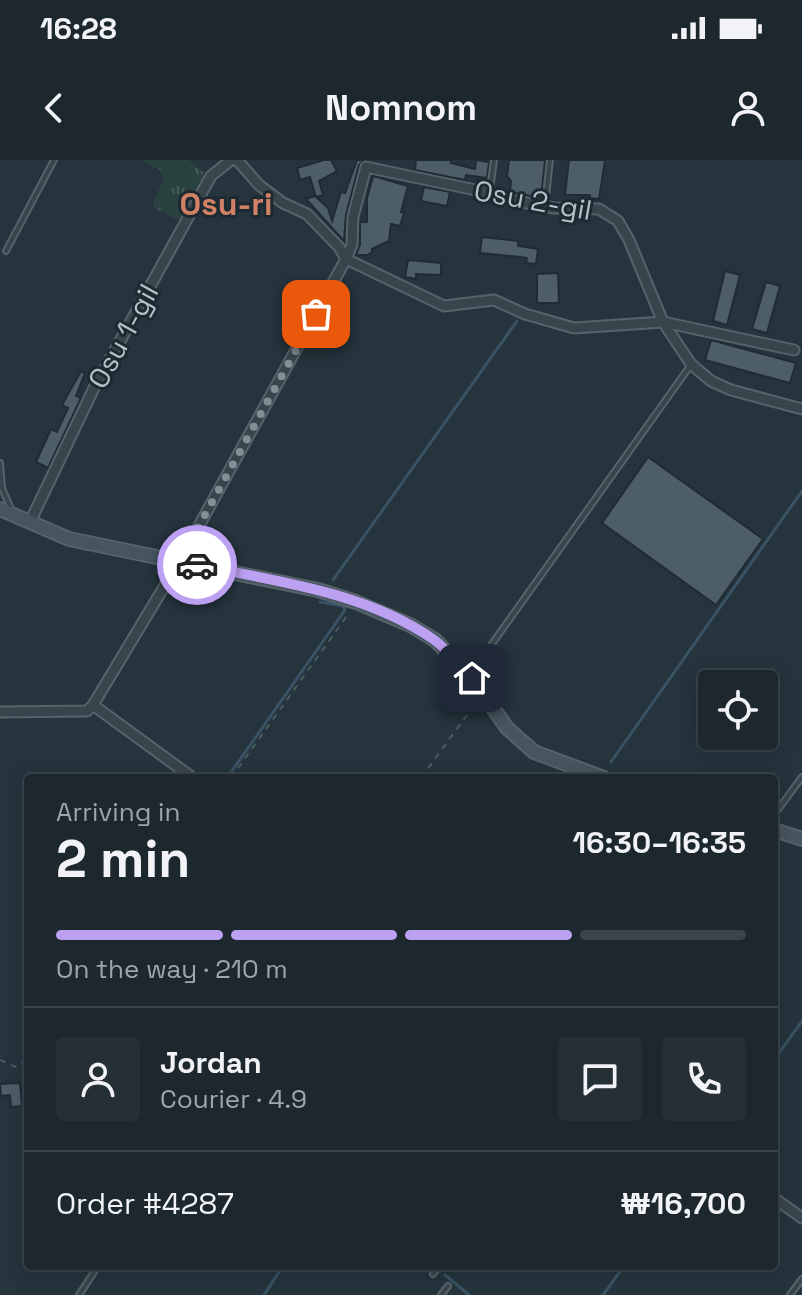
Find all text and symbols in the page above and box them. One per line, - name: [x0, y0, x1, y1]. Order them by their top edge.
- text: 16:28: [40, 9, 117, 48]
- text: Nomnom: [325, 85, 477, 131]
- icon: back: [32, 86, 76, 130]
- icon: person: [726, 86, 770, 130]
- street label: Osu 2-gil: [471, 172, 595, 228]
- district label: Osu-ri: [179, 184, 273, 224]
- street label: Osu 1-gil: [80, 277, 166, 395]
- pin: [282, 280, 350, 348]
- icon: bag: [294, 292, 338, 336]
- courier: [157, 525, 237, 605]
- icon: car: [175, 543, 219, 587]
- pin: [438, 644, 506, 712]
- icon: home: [450, 656, 494, 700]
- map controls: [698, 670, 778, 750]
- button: locate: [698, 670, 778, 750]
- text: Arriving in: [56, 795, 180, 829]
- text: 16:30–16:35: [572, 823, 746, 862]
- text: 2 min: [56, 826, 190, 892]
- text: On the way · 210 m: [56, 952, 288, 986]
- button: person: [56, 1037, 140, 1121]
- button: chat: [558, 1037, 642, 1121]
- button: phone: [662, 1037, 746, 1121]
- text: Jordan: [160, 1043, 262, 1082]
- text: Courier · 4.9: [160, 1082, 307, 1116]
- text: Order #4287: [56, 1184, 234, 1223]
- text: ₩16,700: [620, 1184, 746, 1223]

